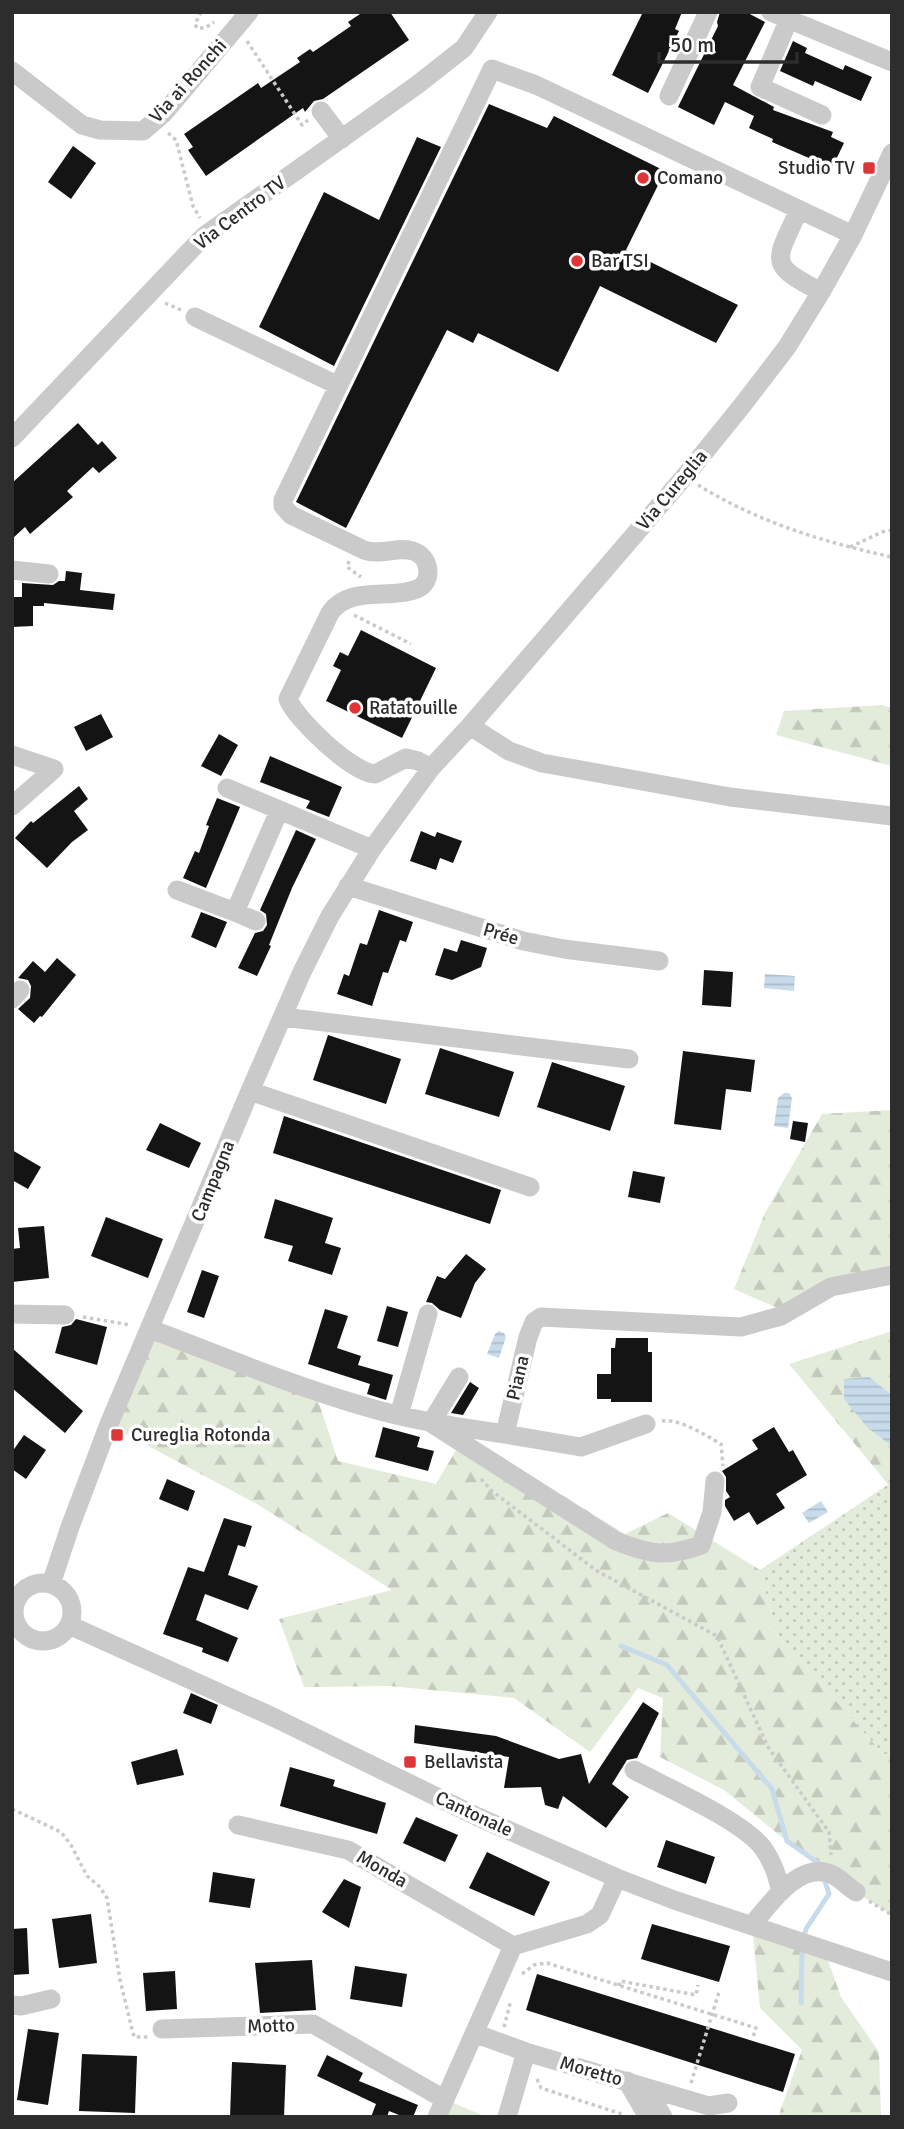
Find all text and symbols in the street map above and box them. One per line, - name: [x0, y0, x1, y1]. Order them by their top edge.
- scale bar: [659, 21, 797, 65]
- text: 50 m: [670, 32, 714, 58]
- street label: Via ai Ronchi: [144, 34, 232, 128]
- place label: Studio TV: [778, 156, 855, 180]
- marker: Studio TV: [861, 160, 877, 176]
- place label: Comano: [657, 166, 723, 190]
- marker: Comano: [635, 170, 651, 186]
- street label: Via Centro TV: [189, 171, 291, 255]
- place label: Bar TSI: [591, 249, 649, 273]
- marker: Bar TSI: [569, 253, 585, 269]
- street label: Via Cureglia: [631, 445, 713, 535]
- place label: Ratatouille: [369, 696, 458, 720]
- marker: Ratatouille: [347, 700, 363, 716]
- street label: Prée: [480, 917, 522, 951]
- street label: Campagna: [186, 1137, 240, 1225]
- street label: Piana: [501, 1353, 535, 1403]
- place label: Cureglia Rotonda: [131, 1423, 271, 1447]
- marker: Cureglia Rotonda: [109, 1427, 125, 1443]
- place label: Bellavista: [424, 1750, 503, 1774]
- marker: Bellavista: [402, 1754, 418, 1770]
- street label: Cantonale: [432, 1786, 516, 1842]
- street label: Monda: [352, 1845, 412, 1893]
- street label: Motto: [247, 2013, 296, 2039]
- street label: Moretto: [557, 2051, 625, 2091]

